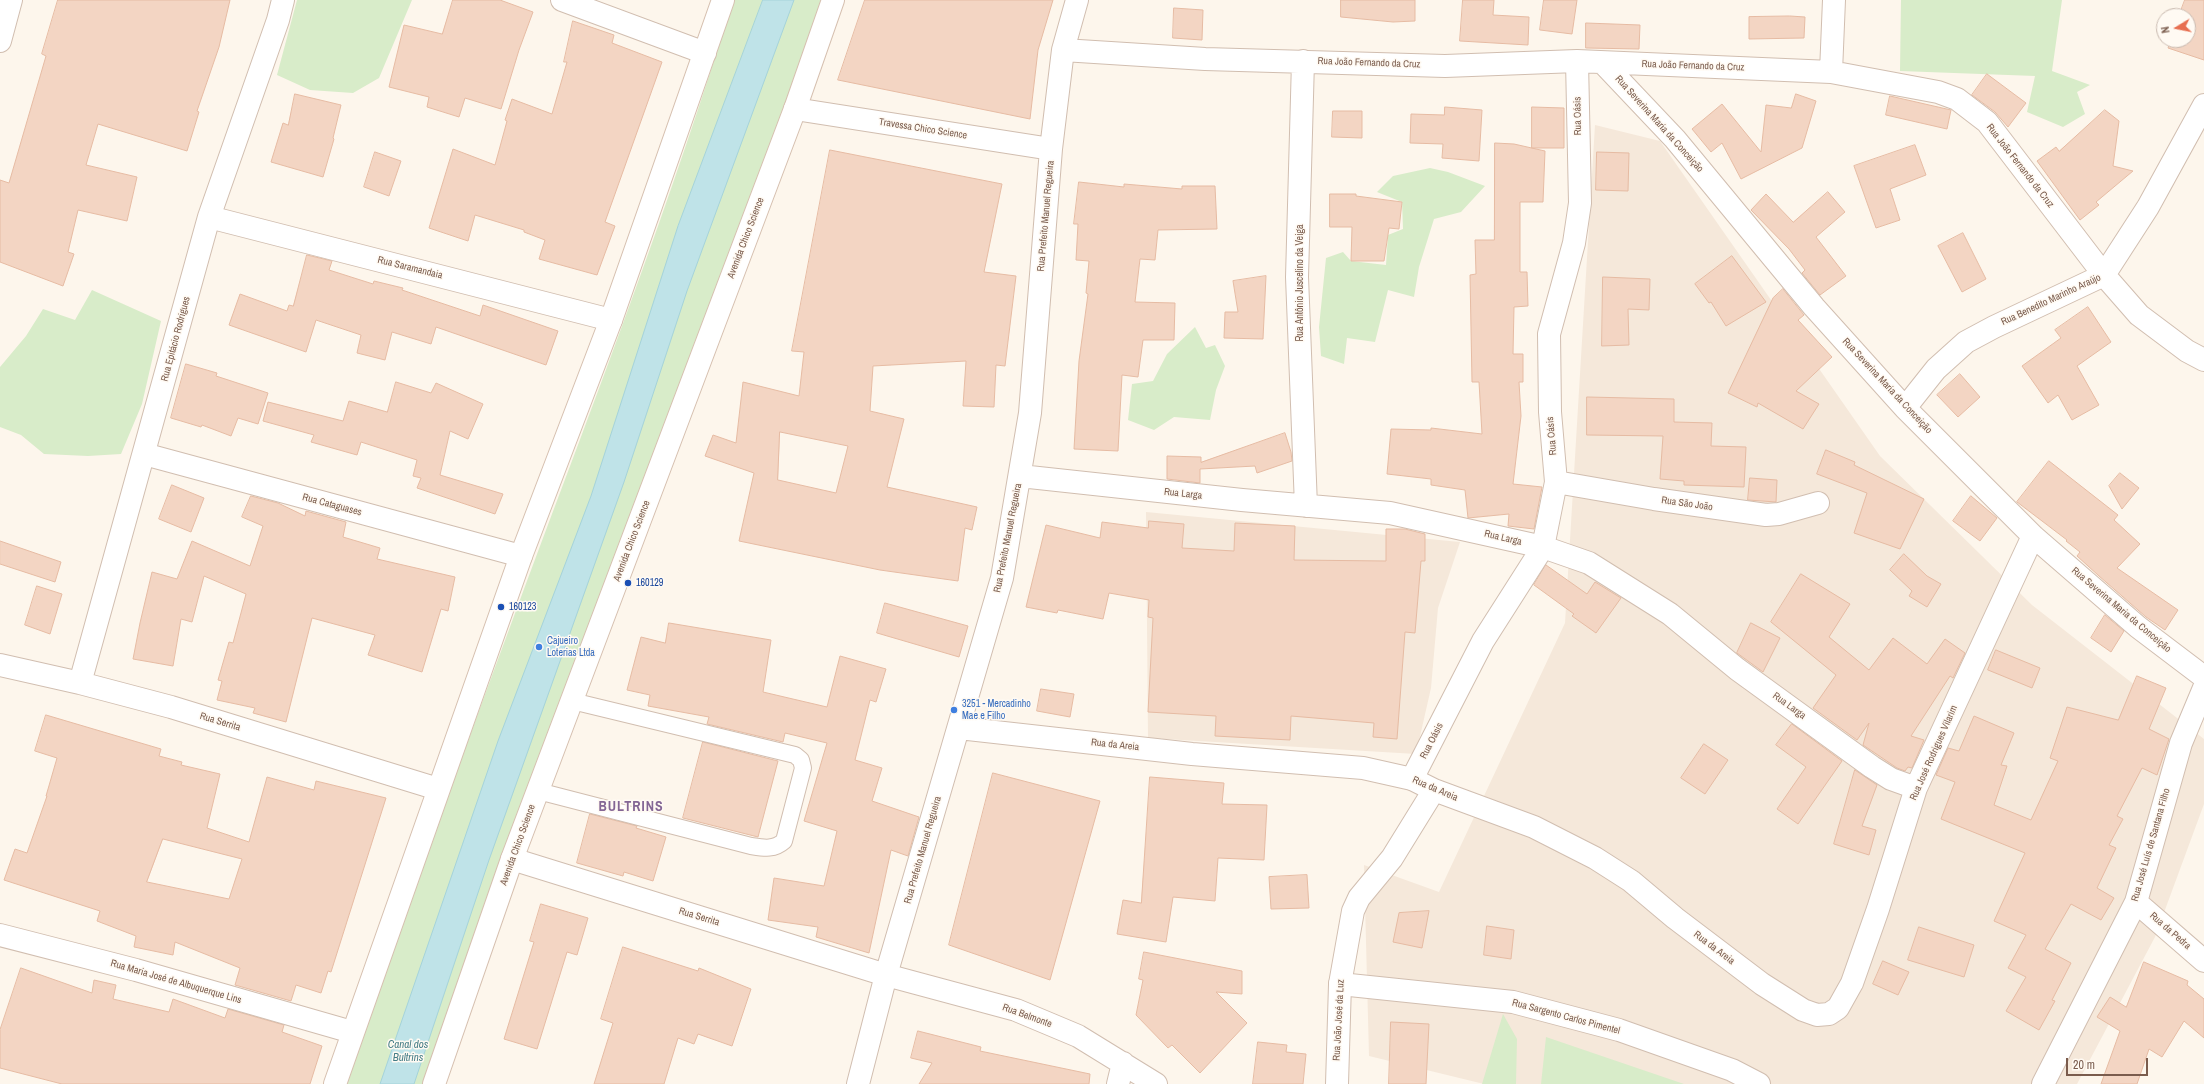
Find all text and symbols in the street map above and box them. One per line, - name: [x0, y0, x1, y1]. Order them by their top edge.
- north arrow: [2156, 8, 2196, 48]
- text: N: [2158, 25, 2173, 34]
- street label: Rua João Fernando da Cruz: [1317, 55, 1421, 71]
- street label: Rua João Fernando da Cruz: [1641, 58, 1745, 74]
- street label: Rua Severina Maria da Conceição: [1612, 73, 1706, 175]
- street label: Rua Oásis: [1572, 97, 1584, 135]
- street label: Travessa Chico Science: [878, 116, 968, 142]
- street label: Rua João Fernando da Cruz: [1984, 122, 2056, 210]
- street label: Rua Prefeito Manuel Regueira: [1035, 160, 1057, 272]
- street label: Avenida Chico Science: [725, 196, 767, 280]
- street label: Rua Antônio Juscelino da Veiga: [1294, 224, 1306, 342]
- street label: Rua Saramandaia: [376, 254, 444, 282]
- street label: Rua Benedito Marinho Araújo: [1999, 272, 2103, 328]
- street label: Rua Epitácio Rodrigues: [159, 295, 193, 383]
- street label: Rua Severina Maria da Conceição: [1840, 336, 1934, 436]
- street label: Rua Oásis: [1544, 416, 1560, 456]
- street label: Rua Prefeito Manuel Regueira: [991, 482, 1025, 594]
- street label: Rua Larga: [1163, 486, 1203, 502]
- street label: Rua Cataguases: [301, 491, 363, 519]
- street label: Rua São João: [1660, 494, 1714, 514]
- street label: Avenida Chico Science: [611, 499, 653, 583]
- street label: Rua Larga: [1483, 528, 1523, 548]
- street label: Rua Severina Maria da Conceição: [2069, 565, 2173, 655]
- place label: 160129: [636, 577, 663, 589]
- marker: 160129: [623, 578, 633, 588]
- place label: 160123: [509, 601, 536, 613]
- marker: 160123: [496, 602, 506, 612]
- place label: Cajueiro Loterias Ltda: [547, 635, 595, 658]
- marker: Cajueiro Loterias Ltda: [534, 642, 544, 652]
- street label: Rua Larga: [1770, 690, 1808, 722]
- place label: 3251 - Mercadinho Mae e Filho: [962, 698, 1031, 722]
- street label: Rua José Rodrigues Vilarim: [1908, 704, 1960, 802]
- marker: 3251 - Mercadinho Mae e Filho: [949, 705, 959, 715]
- street label: Rua Serrita: [198, 710, 242, 734]
- street label: Rua Oásis: [1418, 721, 1446, 761]
- street label: Rua da Areia: [1090, 737, 1140, 753]
- street label: Rua da Areia: [1410, 774, 1460, 804]
- street label: Rua José Luís de Santana Filho: [2129, 787, 2173, 903]
- street label: Rua Prefeito Manuel Regueira: [902, 795, 944, 905]
- district label: BULTRINS: [598, 799, 664, 815]
- street label: Avenida Chico Science: [498, 803, 538, 887]
- street label: Rua Serrita: [677, 905, 721, 929]
- street label: Rua da Pedra: [2147, 910, 2193, 952]
- street label: Rua da Areia: [1691, 929, 1737, 967]
- street label: Rua Maria José de Albuquerque Lins: [109, 958, 243, 1006]
- street label: Rua João José da Luz: [1331, 979, 1347, 1061]
- street label: Rua Sargento Carlos Pimentel: [1511, 997, 1621, 1037]
- street label: Rua Belmonte: [1001, 1001, 1053, 1031]
- water label: Canal dos Bultrins: [388, 1038, 428, 1064]
- scale bar: [2068, 1050, 2150, 1076]
- text: 20 m: [2073, 1057, 2095, 1073]

